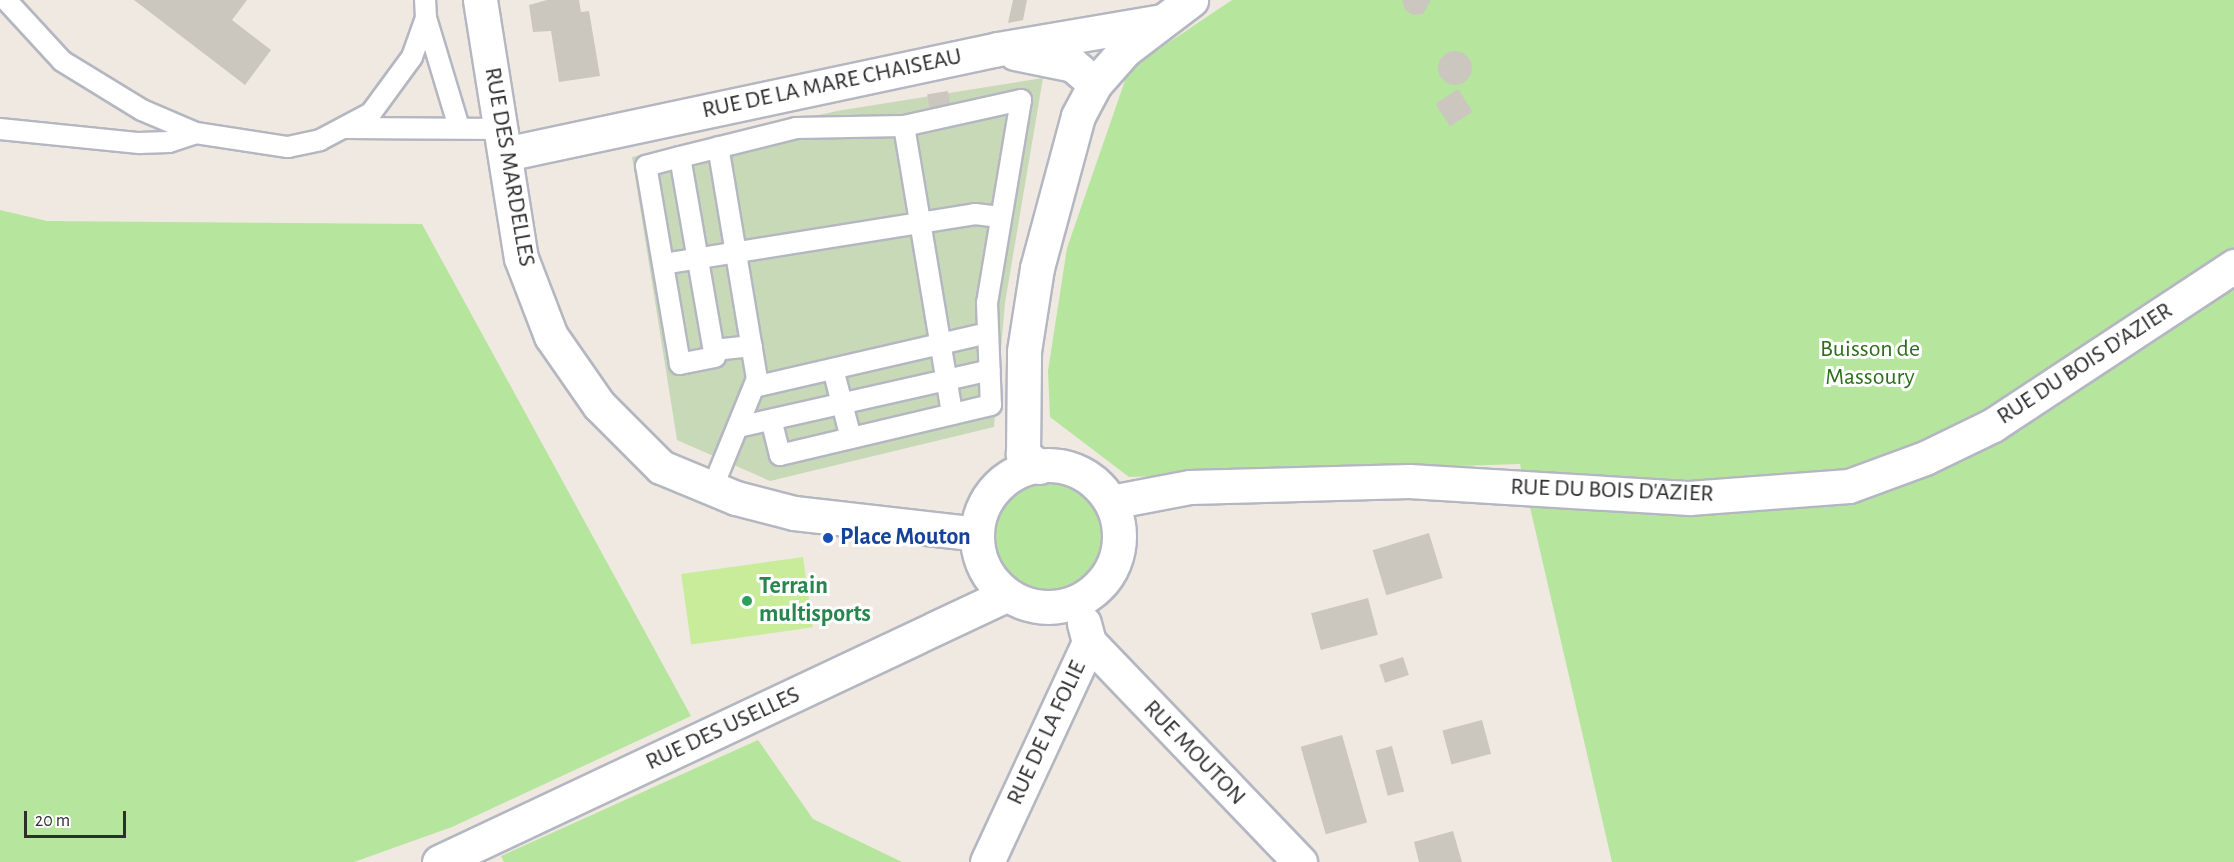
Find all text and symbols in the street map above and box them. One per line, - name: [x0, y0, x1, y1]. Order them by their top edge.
- street label: RUE DE LA MARE CHAISEAU: [700, 42, 964, 126]
- street label: RUE DES MARDELLES: [477, 65, 541, 269]
- street label: RUE DU BOIS D'AZIER: [1992, 297, 2178, 431]
- park label: Buisson de Massoury: [1820, 336, 1920, 392]
- street label: RUE DU BOIS D'AZIER: [1510, 473, 1714, 509]
- place label: Place Mouton: [840, 524, 971, 552]
- marker: Place Mouton: [821, 531, 835, 545]
- place label: Terrain multisports: [759, 573, 871, 629]
- marker: Terrain multisports: [740, 594, 754, 608]
- street label: RUE DE LA FOLIE: [1001, 656, 1093, 810]
- street label: RUE DES USELLES: [641, 681, 805, 777]
- street label: RUE MOUTON: [1137, 694, 1251, 812]
- scale bar: [27, 799, 129, 837]
- text: 20 m: [35, 812, 70, 830]

